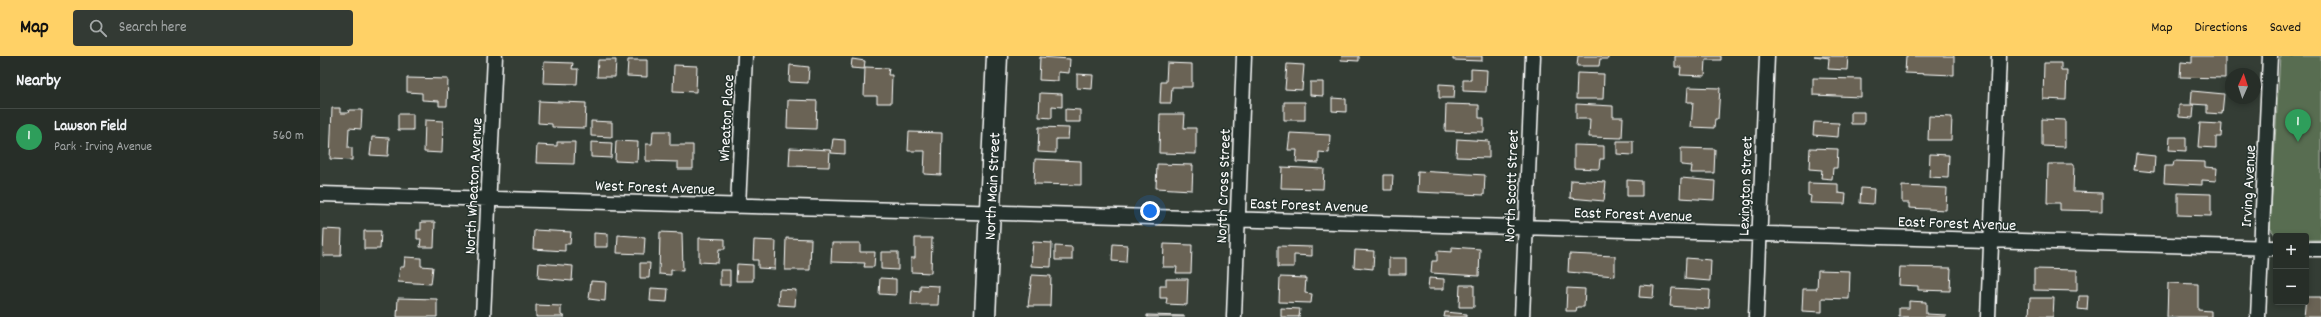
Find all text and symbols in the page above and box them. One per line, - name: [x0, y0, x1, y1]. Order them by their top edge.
- search box: [73, 10, 353, 46]
- text: Map: [20, 15, 49, 42]
- icon: search: [87, 17, 109, 39]
- text: Search here: [119, 17, 187, 39]
- text: Map: [2151, 18, 2173, 38]
- text: Directions: [2195, 18, 2248, 38]
- text: Saved: [2270, 18, 2301, 38]
- north arrow: [2225, 68, 2261, 104]
- text: Nearby: [16, 70, 60, 94]
- street label: Wheaton Place: [714, 74, 741, 162]
- pin: 1: [2285, 109, 2311, 142]
- text: Lawson Field: [54, 116, 127, 138]
- street label: North Wheaton Avenue: [459, 117, 490, 255]
- text: 1: [28, 127, 30, 146]
- text: 560 m: [273, 127, 304, 146]
- street label: North Cross Street: [1211, 128, 1238, 244]
- street label: North Scott Street: [1499, 129, 1526, 243]
- street label: North Main Street: [980, 132, 1007, 241]
- street label: Lexington Street: [1733, 136, 1760, 236]
- text: Park · Irving Avenue: [54, 138, 152, 157]
- street label: Irving Avenue: [2236, 144, 2263, 228]
- street label: West Forest Avenue: [595, 175, 715, 202]
- street label: East Forest Avenue: [1249, 193, 1368, 220]
- your location: [1140, 201, 1160, 221]
- street label: East Forest Avenue: [1573, 202, 1692, 229]
- street label: East Forest Avenue: [1897, 211, 2016, 238]
- map controls: [2273, 233, 2309, 305]
- button: +: [2273, 233, 2309, 269]
- button: −: [2273, 269, 2309, 305]

